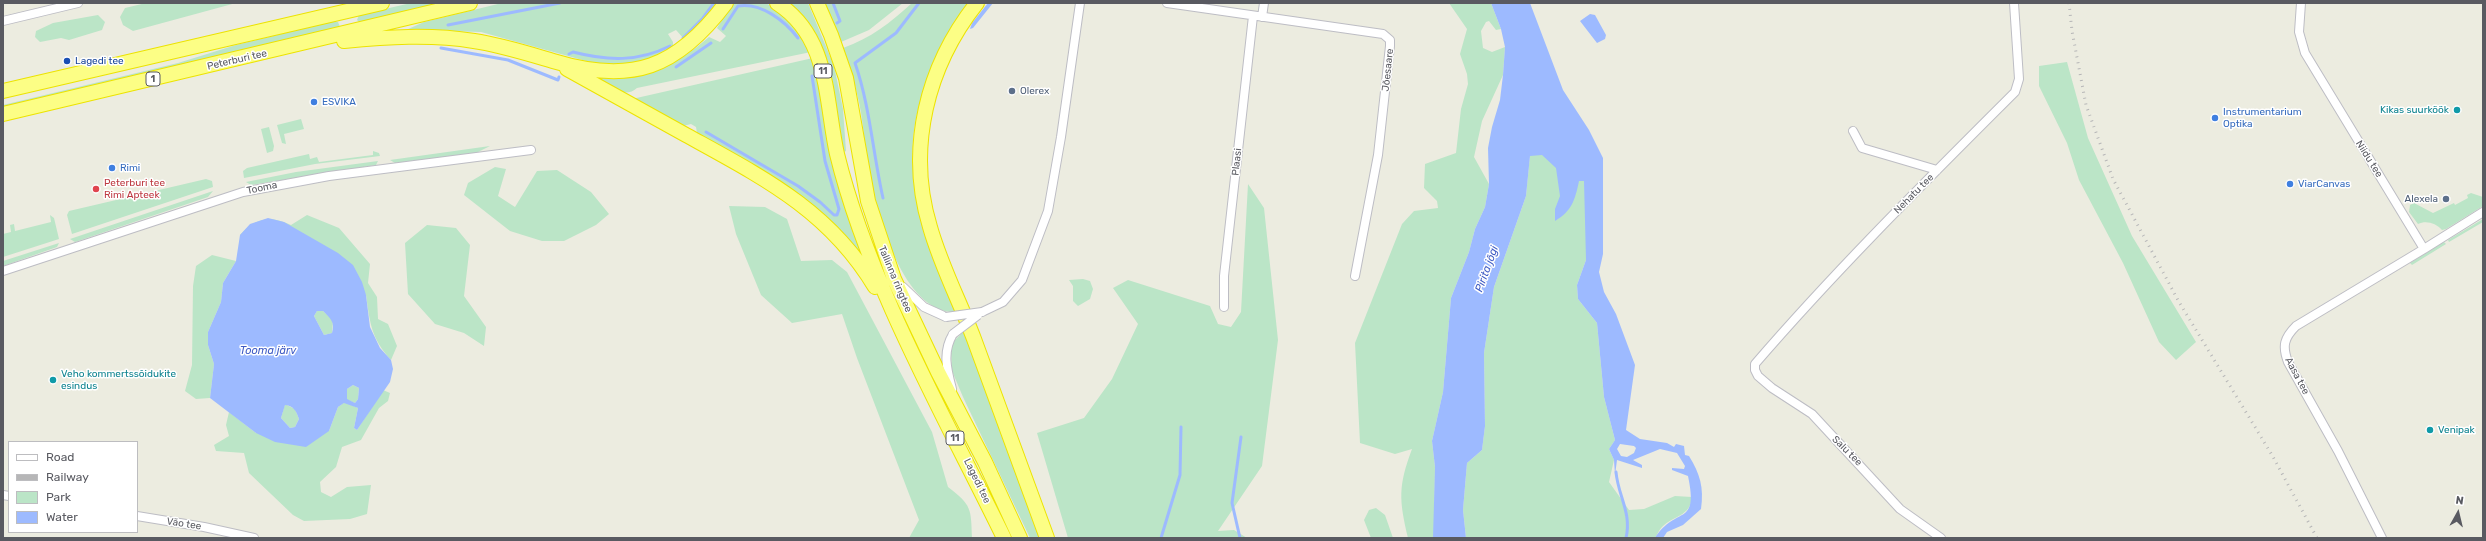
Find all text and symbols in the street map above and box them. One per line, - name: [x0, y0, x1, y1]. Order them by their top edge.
- street label: Peterburi tee: [206, 47, 268, 73]
- street label: Jõesaare: [1380, 48, 1396, 92]
- place label: Lagedi tee: [75, 55, 124, 67]
- marker: Lagedi tee: [62, 56, 72, 66]
- road number: 11: [814, 64, 832, 78]
- road number: 1: [146, 72, 160, 86]
- place label: Olerex: [1020, 85, 1049, 97]
- marker: Olerex: [1007, 86, 1017, 96]
- place label: ESVIKA: [322, 96, 356, 108]
- marker: ESVIKA: [309, 97, 319, 107]
- place label: Kikas suurköök: [2380, 104, 2449, 116]
- marker: Kikas suurköök: [2452, 105, 2462, 115]
- place label: Instrumentarium Optika: [2223, 106, 2302, 130]
- marker: Instrumentarium Optika: [2210, 113, 2220, 123]
- street label: Niidu tee: [2353, 138, 2385, 180]
- street label: Plaasi: [1230, 148, 1244, 176]
- place label: Rimi: [120, 162, 140, 174]
- marker: Rimi: [107, 163, 117, 173]
- street label: Nehatu tee: [1892, 172, 1936, 216]
- place label: Peterburi tee Rimi Apteek: [104, 177, 165, 200]
- place label: ViarCanvas: [2298, 178, 2350, 190]
- street label: Tooma: [246, 179, 278, 197]
- marker: ViarCanvas: [2285, 179, 2295, 189]
- marker: Peterburi tee Rimi Apteek: [91, 184, 101, 194]
- place label: Alexela: [2405, 193, 2438, 205]
- marker: Alexela: [2441, 194, 2451, 204]
- street label: Tallinna ringtee: [876, 244, 914, 314]
- water label: Pirita jõgi: [1473, 244, 1501, 294]
- water label: Tooma järv: [240, 344, 296, 358]
- street label: Aasa tee: [2282, 355, 2312, 397]
- place label: Veho kommertssõidukite esindus: [61, 368, 176, 392]
- marker: Veho kommertssõidukite esindus: [48, 375, 58, 385]
- place label: Venipak: [2438, 424, 2475, 436]
- marker: Venipak: [2425, 425, 2435, 435]
- road number: 11: [946, 431, 964, 445]
- street label: Salu tee: [1829, 433, 1865, 469]
- legend: [8, 441, 138, 533]
- text: Road: [46, 450, 74, 464]
- street label: Lagedi tee: [961, 457, 993, 505]
- text: Railway: [46, 470, 89, 484]
- text: Park: [46, 490, 71, 504]
- north arrow: [2438, 493, 2478, 533]
- text: N: [2455, 494, 2465, 508]
- text: Water: [46, 510, 78, 524]
- street label: Väo tee: [166, 515, 202, 533]

